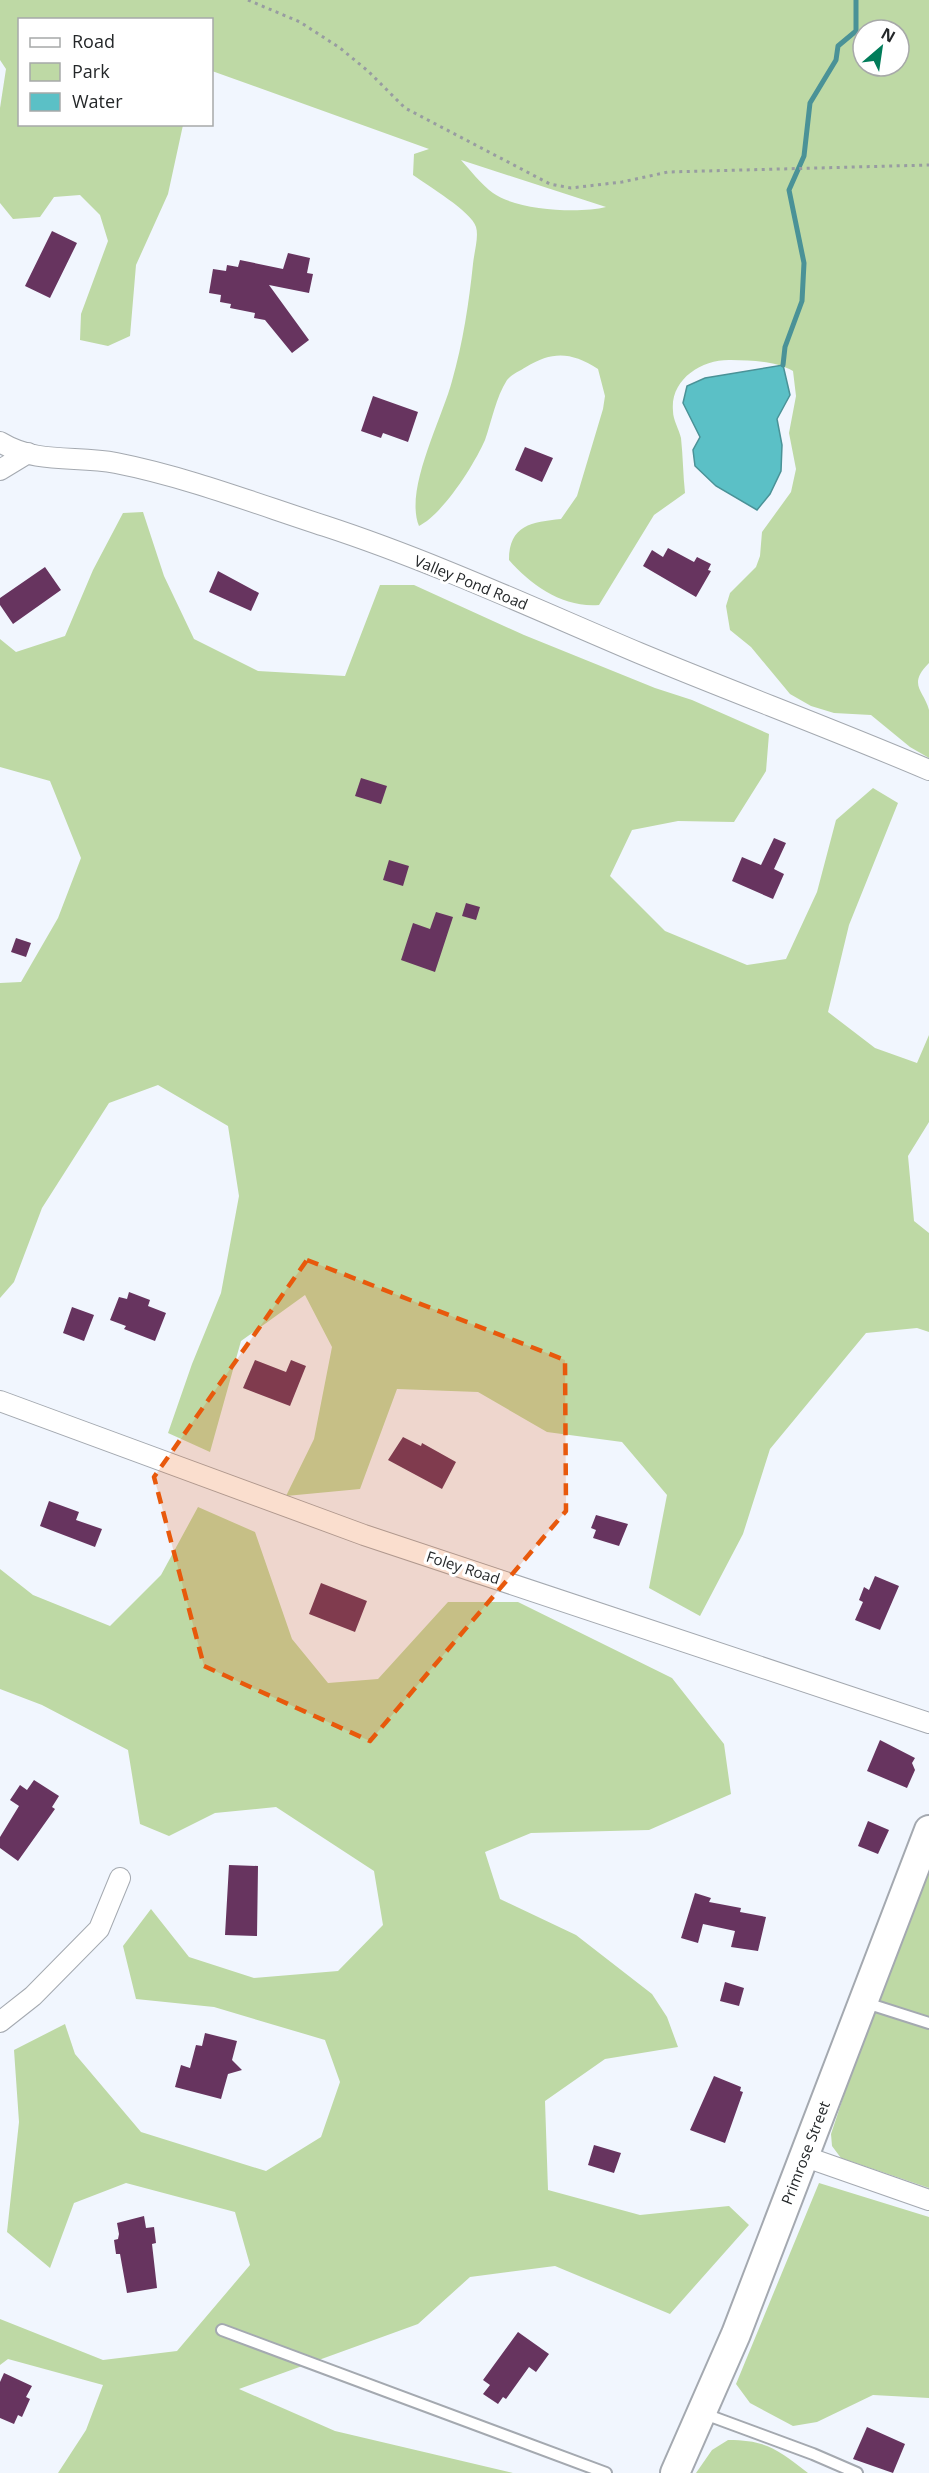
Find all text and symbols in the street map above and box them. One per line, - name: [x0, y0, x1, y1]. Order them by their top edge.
- legend: [18, 18, 213, 126]
- north arrow: [851, 18, 911, 78]
- text: N: [877, 22, 899, 48]
- text: Road: [72, 29, 115, 53]
- text: Park: [72, 59, 110, 83]
- text: Water: [72, 89, 123, 113]
- street label: Valley Pond Road: [412, 550, 531, 614]
- street label: Foley Road: [424, 1546, 503, 1588]
- street label: Primrose Street: [776, 2098, 834, 2207]

